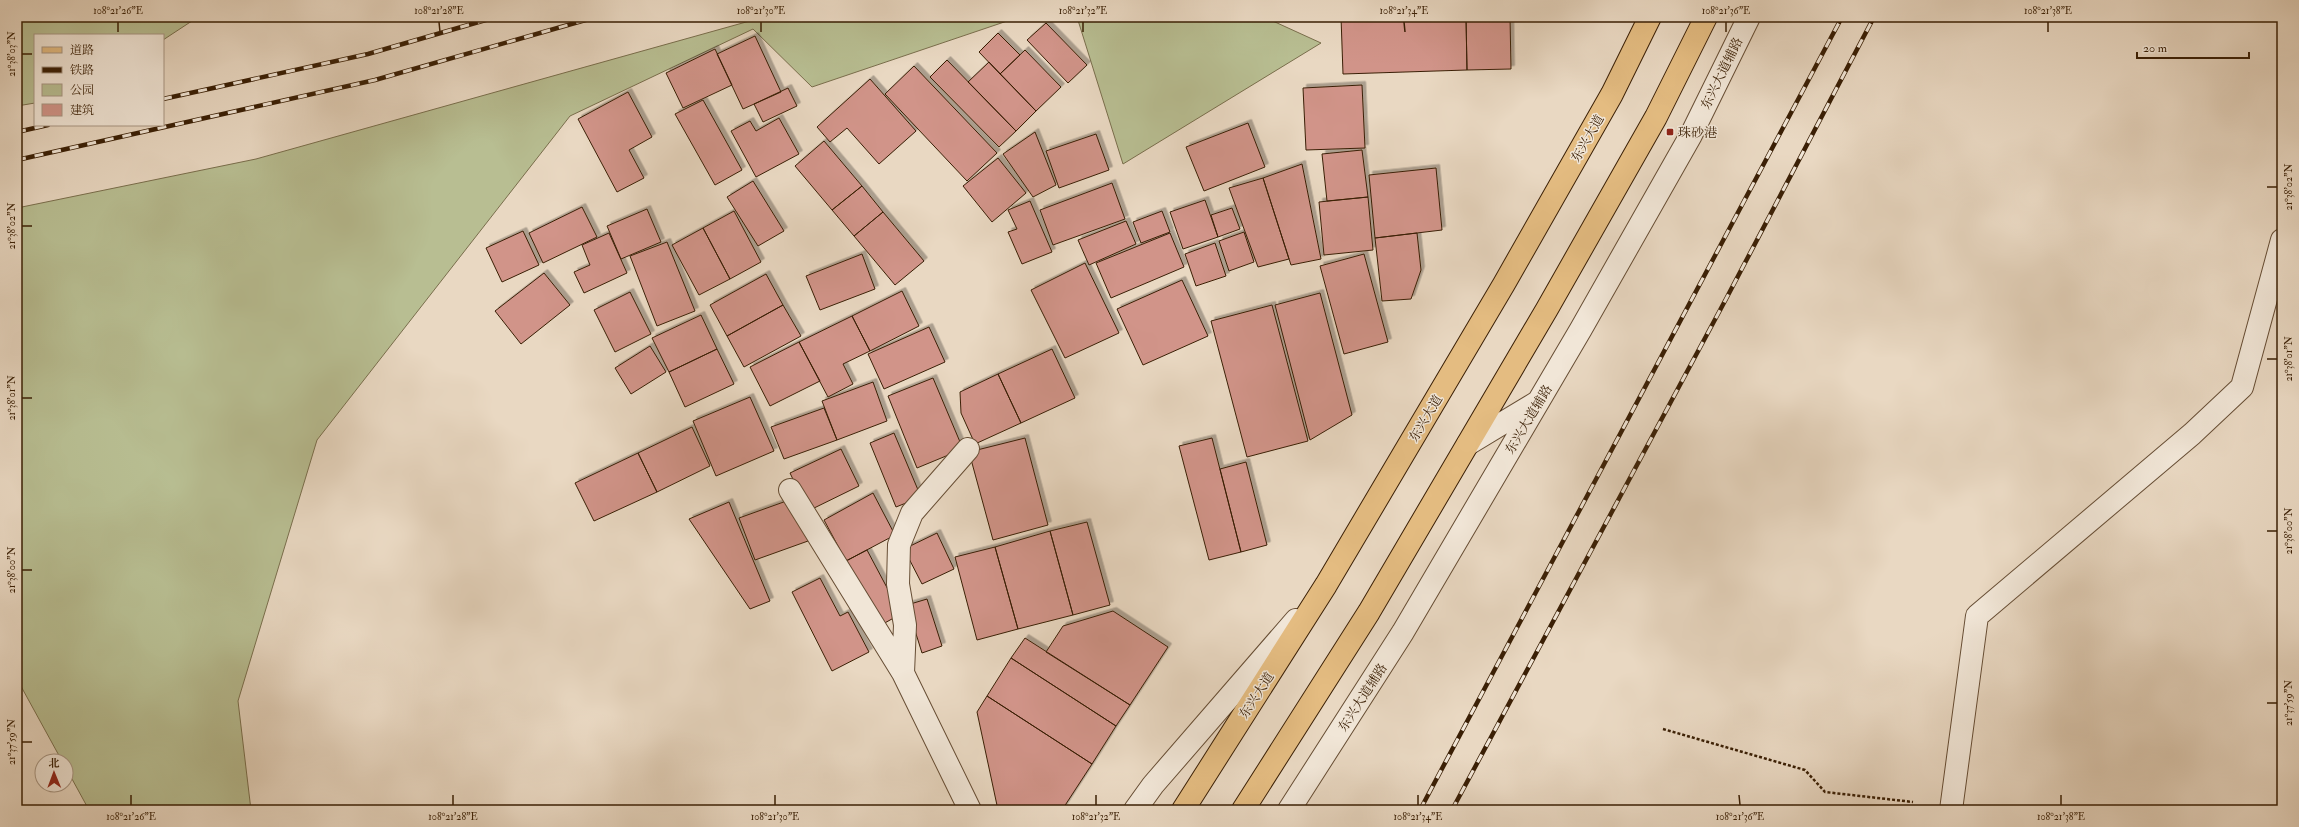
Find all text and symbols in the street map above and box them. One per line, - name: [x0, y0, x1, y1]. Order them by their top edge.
- text: 108°21'26"E: [93, 5, 143, 17]
- text: 108°21'28"E: [414, 5, 464, 17]
- text: 108°21'30"E: [737, 5, 785, 17]
- text: 108°21'32"E: [1059, 5, 1107, 17]
- text: 108°21'34"E: [1380, 5, 1428, 17]
- text: 108°21'36"E: [1702, 5, 1750, 17]
- text: 108°21'38"E: [2024, 5, 2072, 17]
- text: 21°38'03"N: [6, 31, 18, 77]
- legend: [34, 34, 164, 126]
- scale bar: [2137, 34, 2249, 60]
- street label: 东兴大道辅路: [1698, 35, 1746, 112]
- text: 20 m: [2143, 41, 2168, 56]
- text: 道路: [70, 43, 94, 58]
- text: 铁路: [70, 63, 94, 78]
- text: 公园: [70, 83, 94, 98]
- text: 建筑: [70, 103, 94, 118]
- street label: 东兴大道: [1568, 112, 1608, 165]
- place label: 珠砂港: [1678, 125, 1717, 141]
- marker: 珠砂港: [1665, 127, 1675, 137]
- text: 21°38'02"N: [2283, 164, 2295, 210]
- text: 21°38'02"N: [6, 203, 18, 249]
- text: 21°38'01"N: [2283, 336, 2295, 382]
- text: 21°38'01"N: [6, 375, 18, 421]
- street label: 东兴大道辅路: [1502, 382, 1556, 457]
- street label: 东兴大道: [1406, 392, 1446, 445]
- text: 21°38'00"N: [2283, 508, 2295, 554]
- text: 21°38'00"N: [6, 547, 18, 593]
- street label: 东兴大道辅路: [1335, 660, 1391, 735]
- street label: 东兴大道: [1236, 669, 1278, 722]
- text: 21°37'59"N: [2283, 680, 2295, 726]
- text: 21°37'59"N: [6, 719, 18, 765]
- north arrow: [34, 753, 74, 793]
- text: 北: [48, 757, 59, 770]
- text: 108°21'26"E: [106, 811, 156, 823]
- text: 108°21'28"E: [428, 811, 478, 823]
- text: 108°21'30"E: [751, 811, 799, 823]
- text: 108°21'32"E: [1072, 811, 1120, 823]
- text: 108°21'34"E: [1394, 811, 1442, 823]
- text: 108°21'36"E: [1716, 811, 1764, 823]
- text: 108°21'38"E: [2037, 811, 2085, 823]

